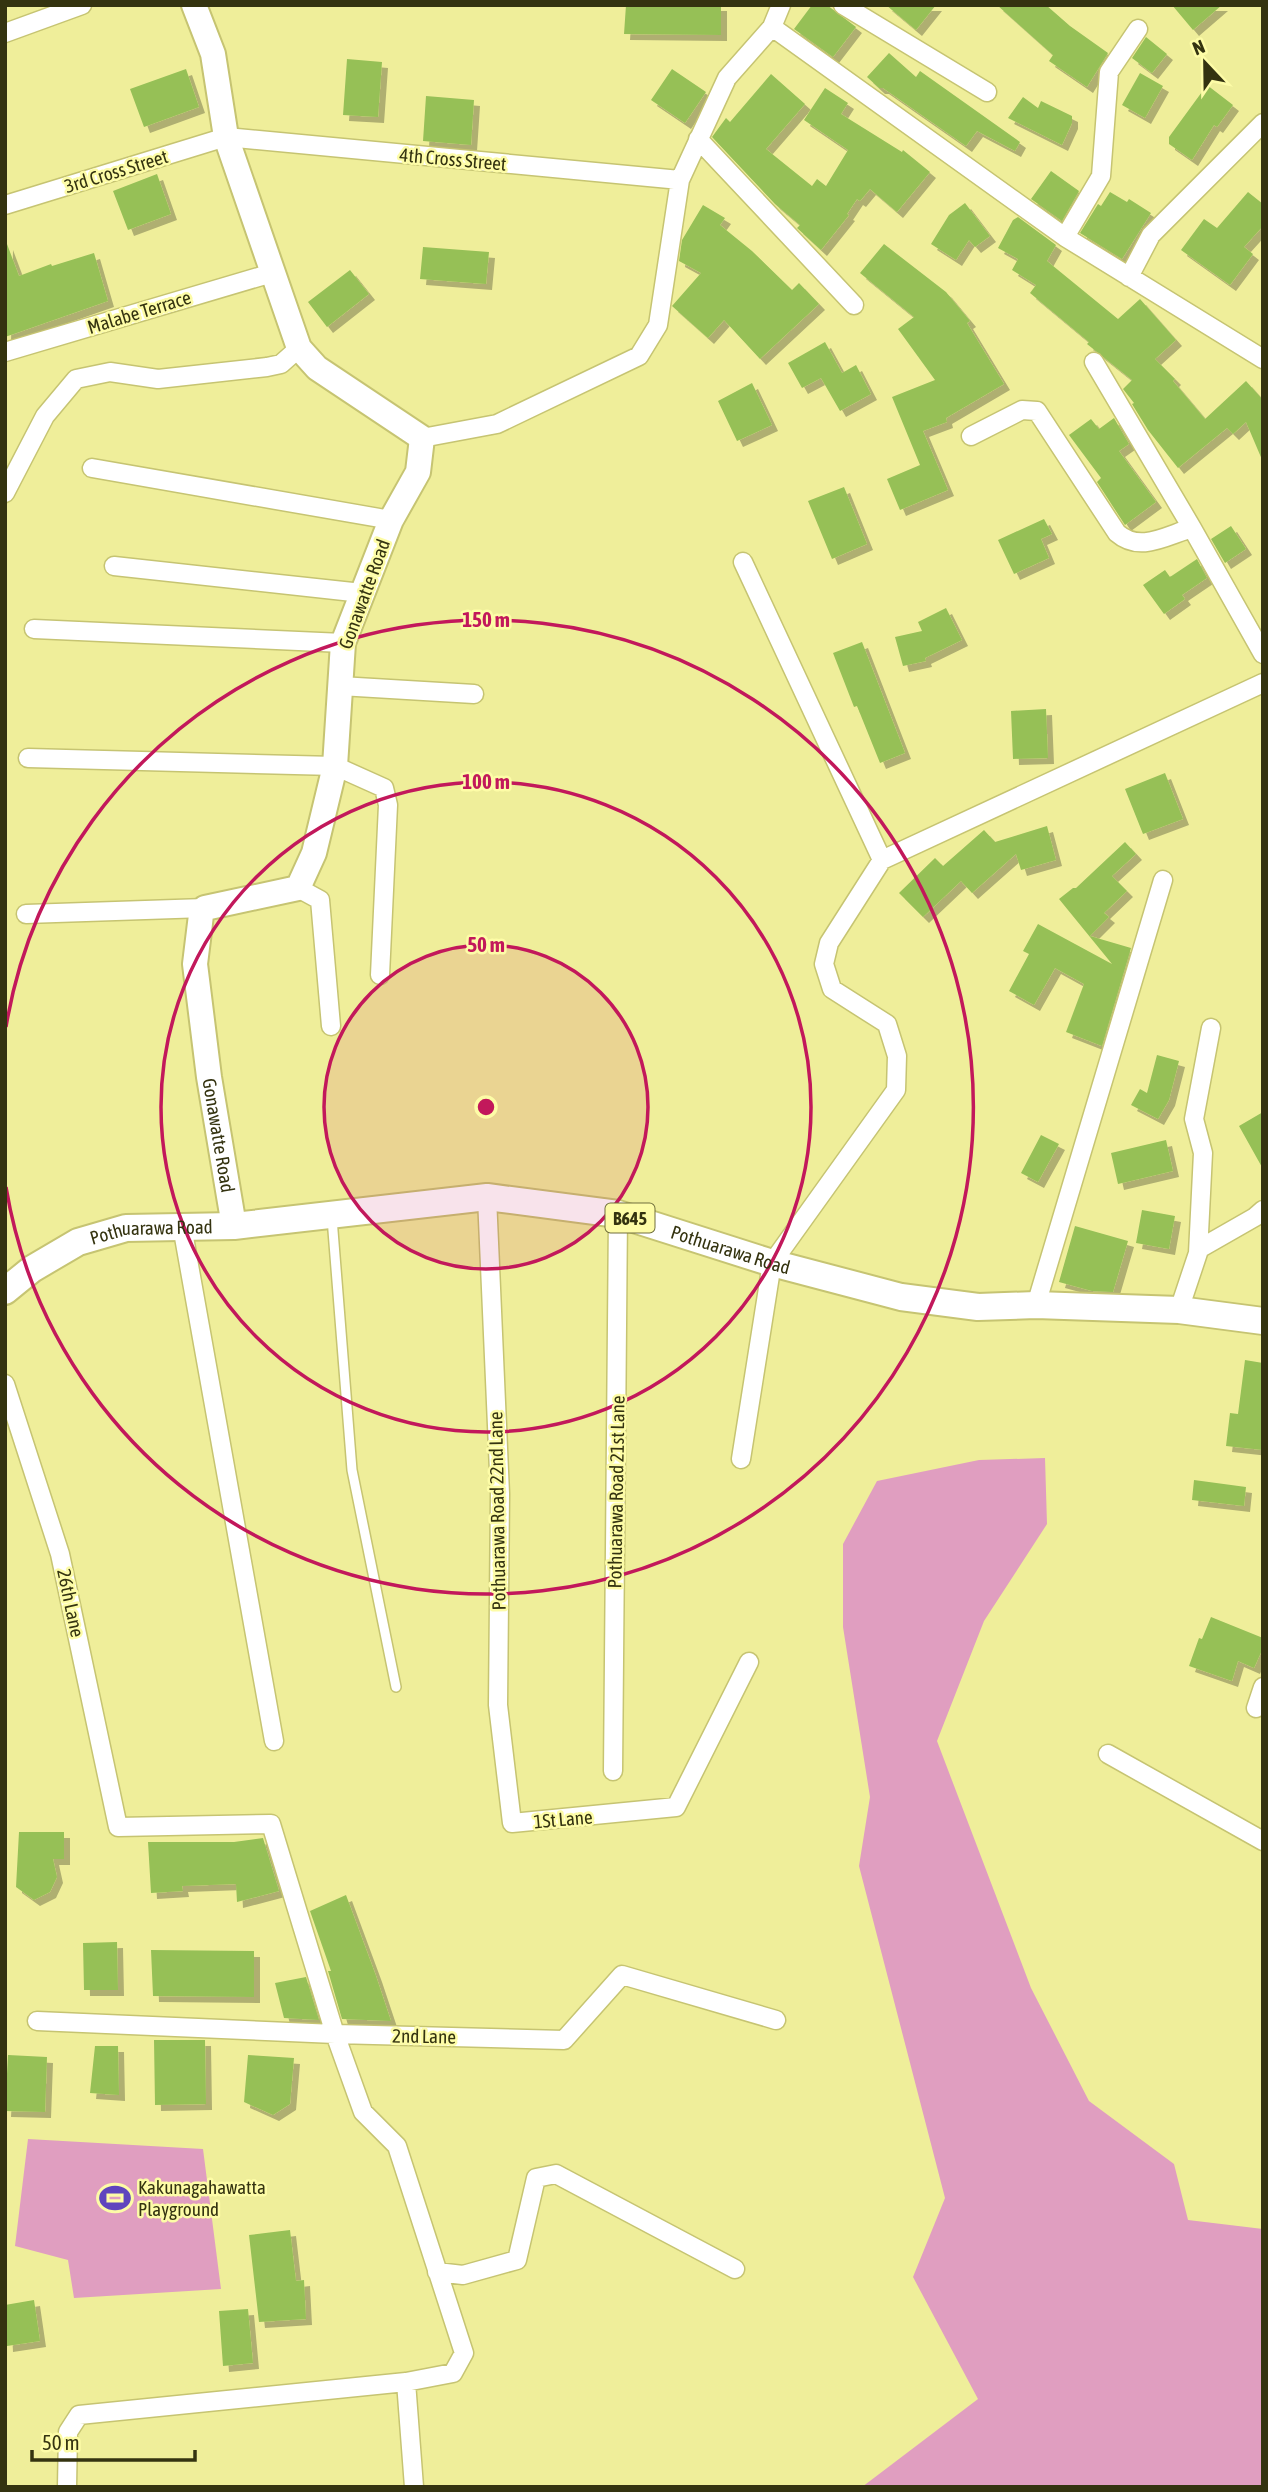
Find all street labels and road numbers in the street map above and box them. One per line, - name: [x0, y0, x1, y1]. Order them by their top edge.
- street label: 4th Cross Street: [399, 143, 507, 175]
- street label: 3rd Cross Street: [62, 145, 170, 197]
- street label: Malabe Terrace: [85, 286, 193, 338]
- street label: Gonawatte Road: [334, 536, 394, 652]
- street label: Gonawatte Road: [198, 1077, 239, 1194]
- road number: B645: [606, 1204, 654, 1232]
- street label: Pothuarawa Road: [87, 1215, 213, 1249]
- street label: Pothuarawa Road: [668, 1221, 793, 1278]
- street label: Pothuarawa Road 21st Lane: [603, 1395, 629, 1589]
- street label: Pothuarawa Road 22nd Lane: [484, 1411, 510, 1611]
- street label: 26th Lane: [53, 1567, 89, 1639]
- street label: 1St Lane: [533, 1805, 593, 1833]
- street label: 2nd Lane: [392, 2024, 456, 2048]

